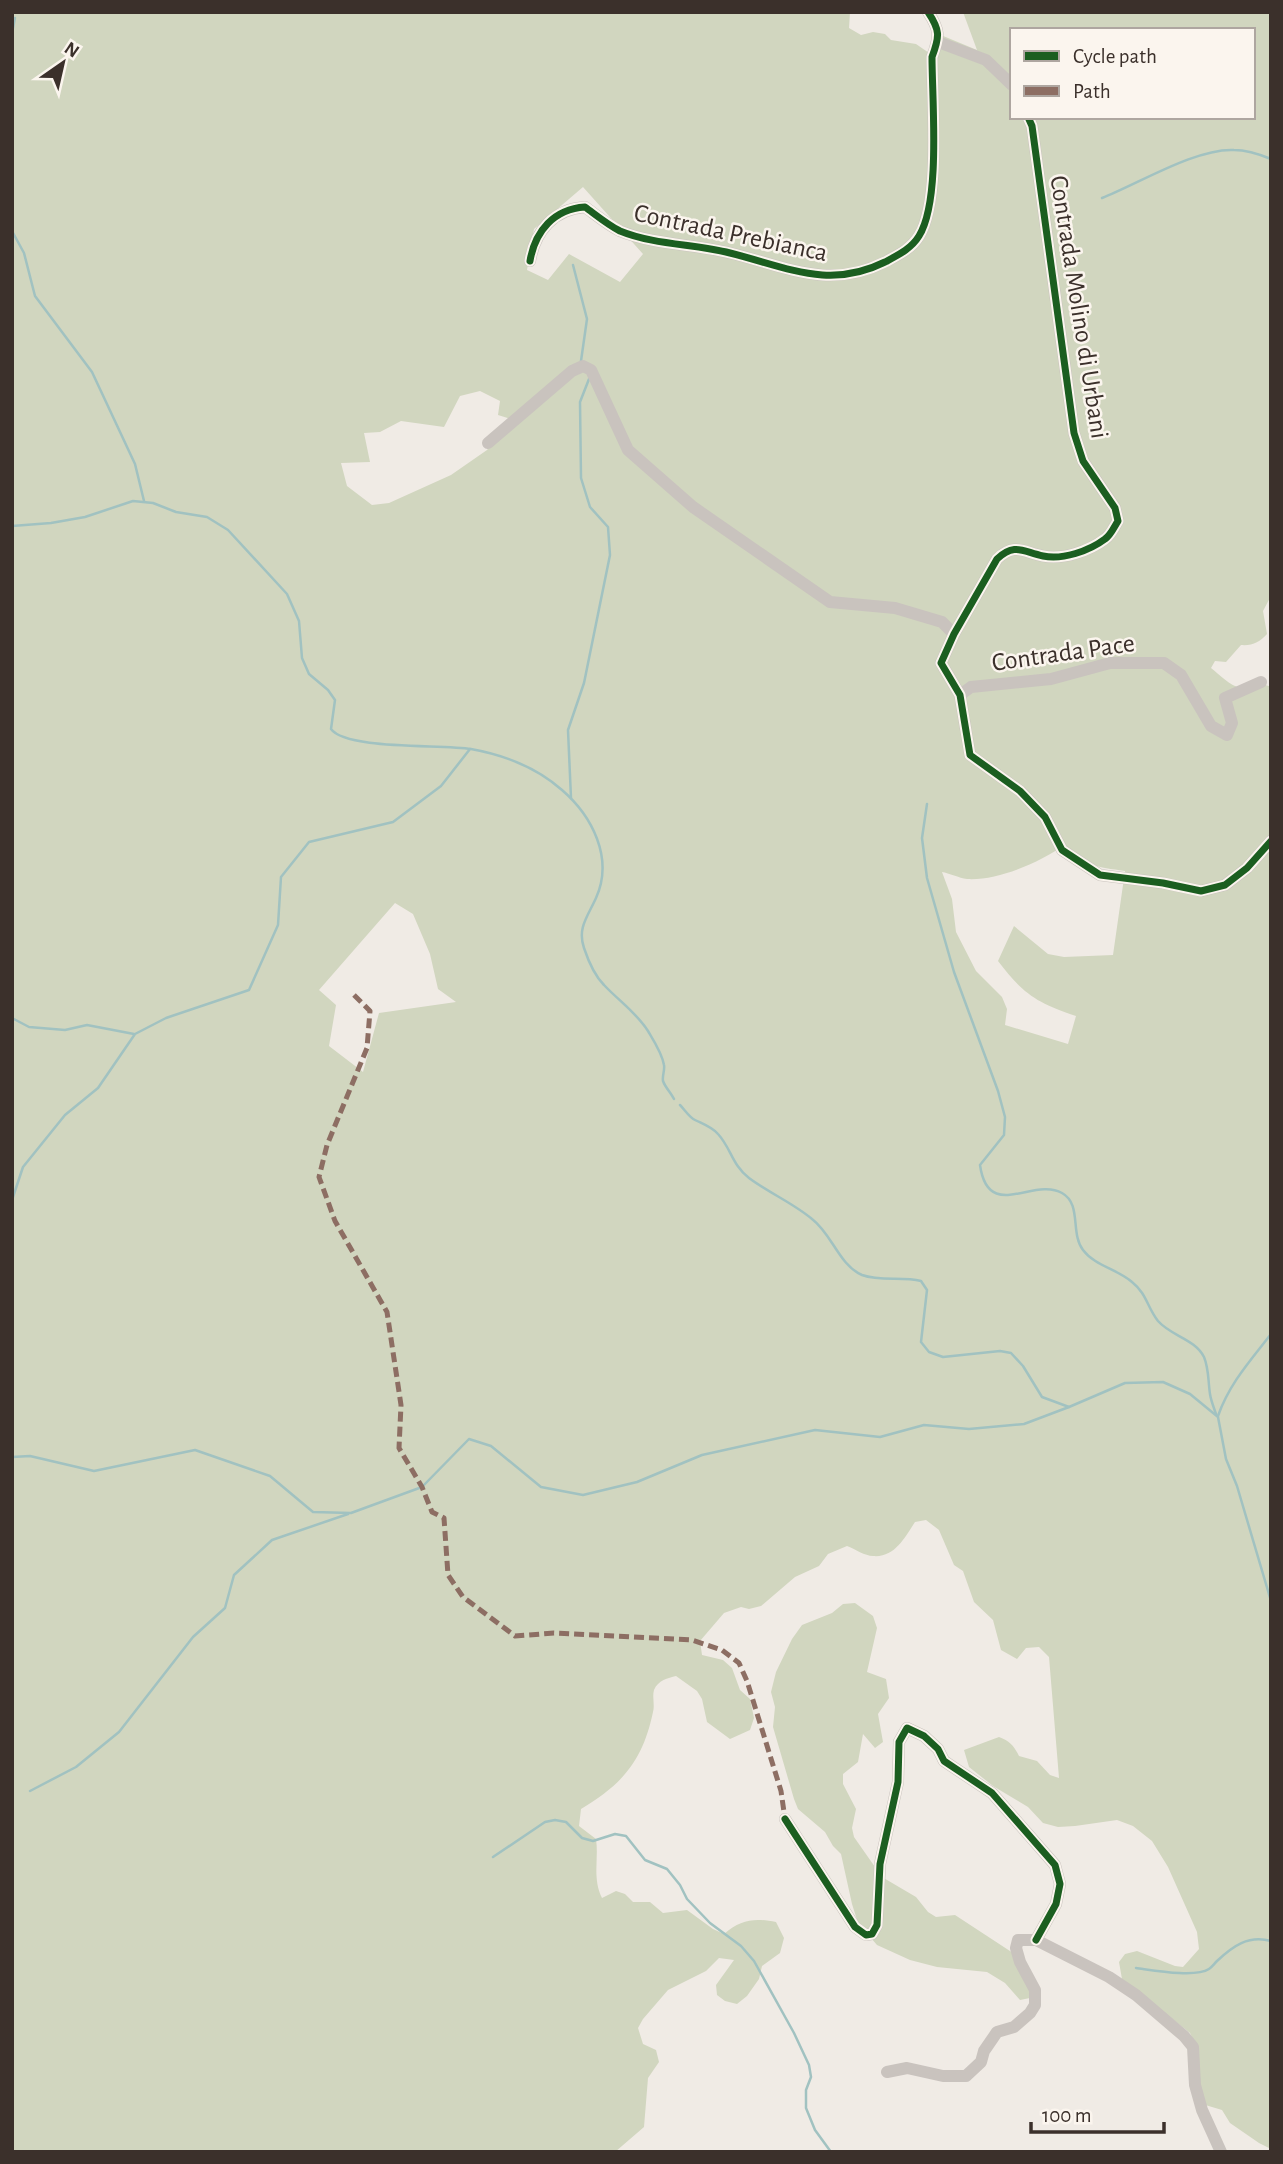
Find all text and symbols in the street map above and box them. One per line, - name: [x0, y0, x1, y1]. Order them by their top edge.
- north arrow: [28, 28, 98, 98]
- legend: [1010, 28, 1255, 119]
- text: N: [61, 39, 82, 62]
- text: Cycle path: [1073, 46, 1157, 67]
- text: Path: [1073, 81, 1111, 102]
- street label: Contrada Molino di Urbani: [1045, 174, 1113, 441]
- street label: Contrada Prebianca: [632, 200, 830, 266]
- street label: Contrada Pace: [990, 630, 1136, 676]
- scale bar: [1031, 2090, 1164, 2134]
- text: 100 m: [1042, 2105, 1092, 2126]

